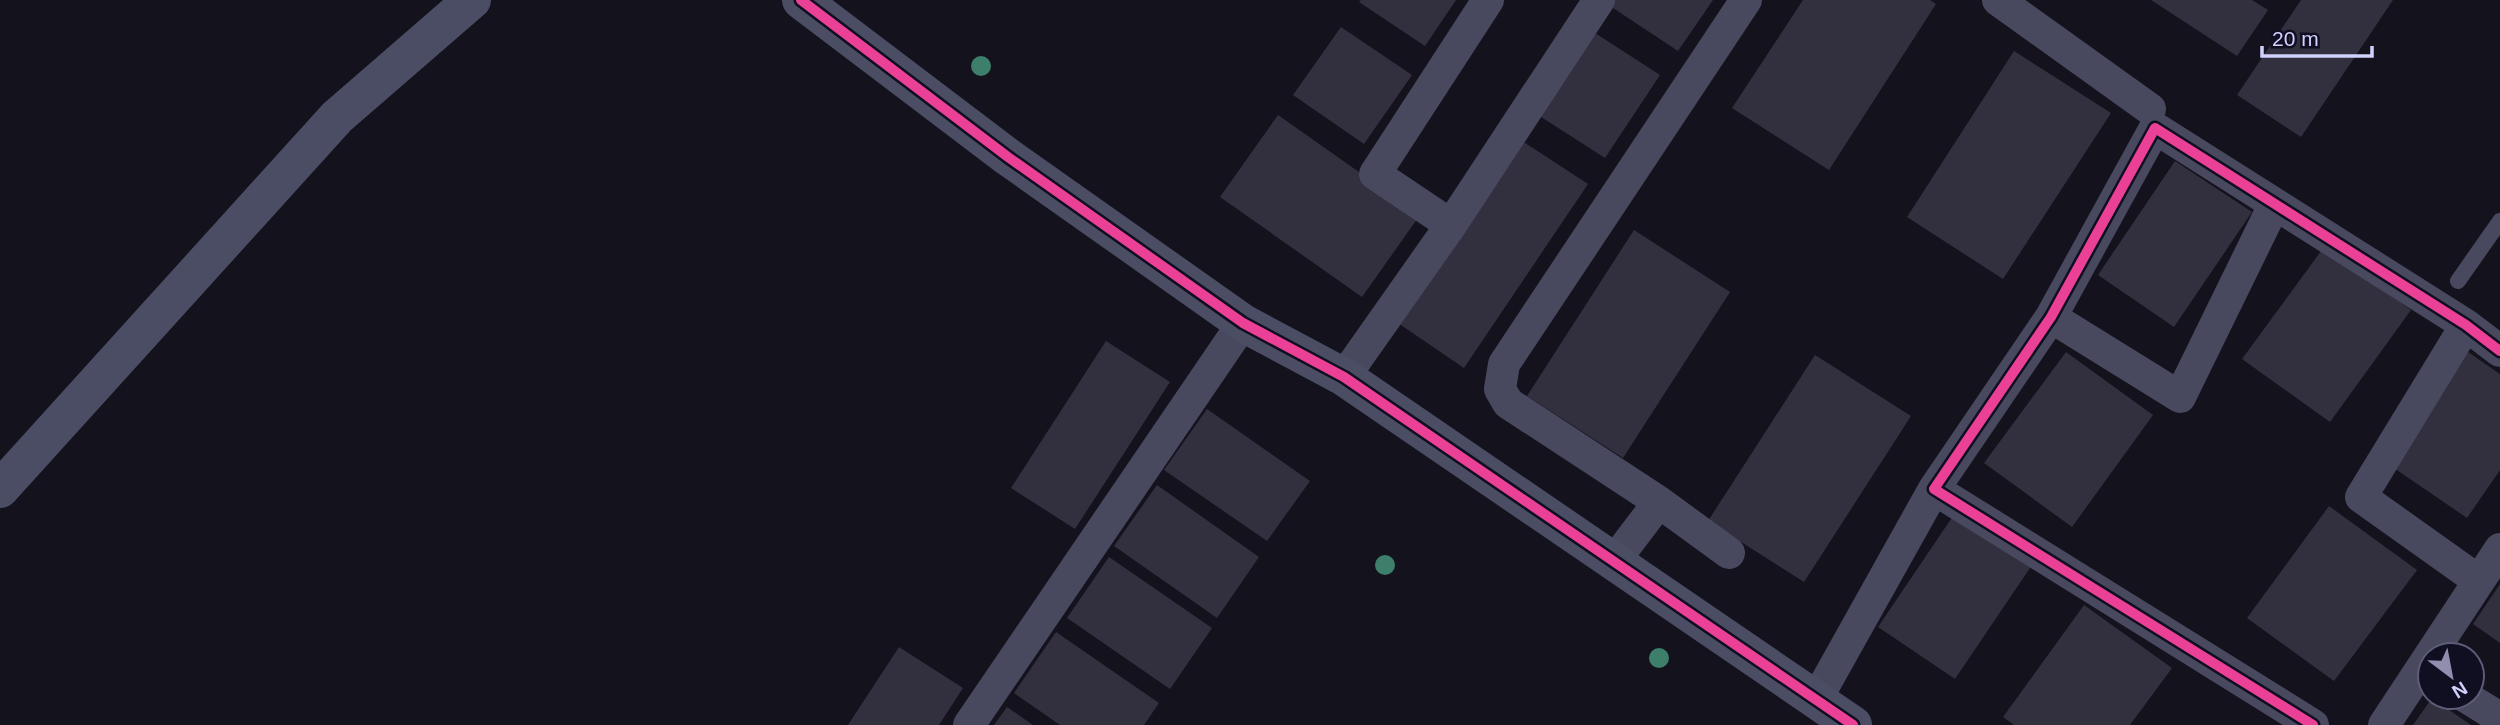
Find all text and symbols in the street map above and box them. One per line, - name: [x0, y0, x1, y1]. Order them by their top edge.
- scale bar: [2262, 14, 2372, 58]
- text: 20 m: [2272, 27, 2319, 50]
- north arrow: [2416, 641, 2486, 711]
- text: N: [2448, 677, 2471, 703]

